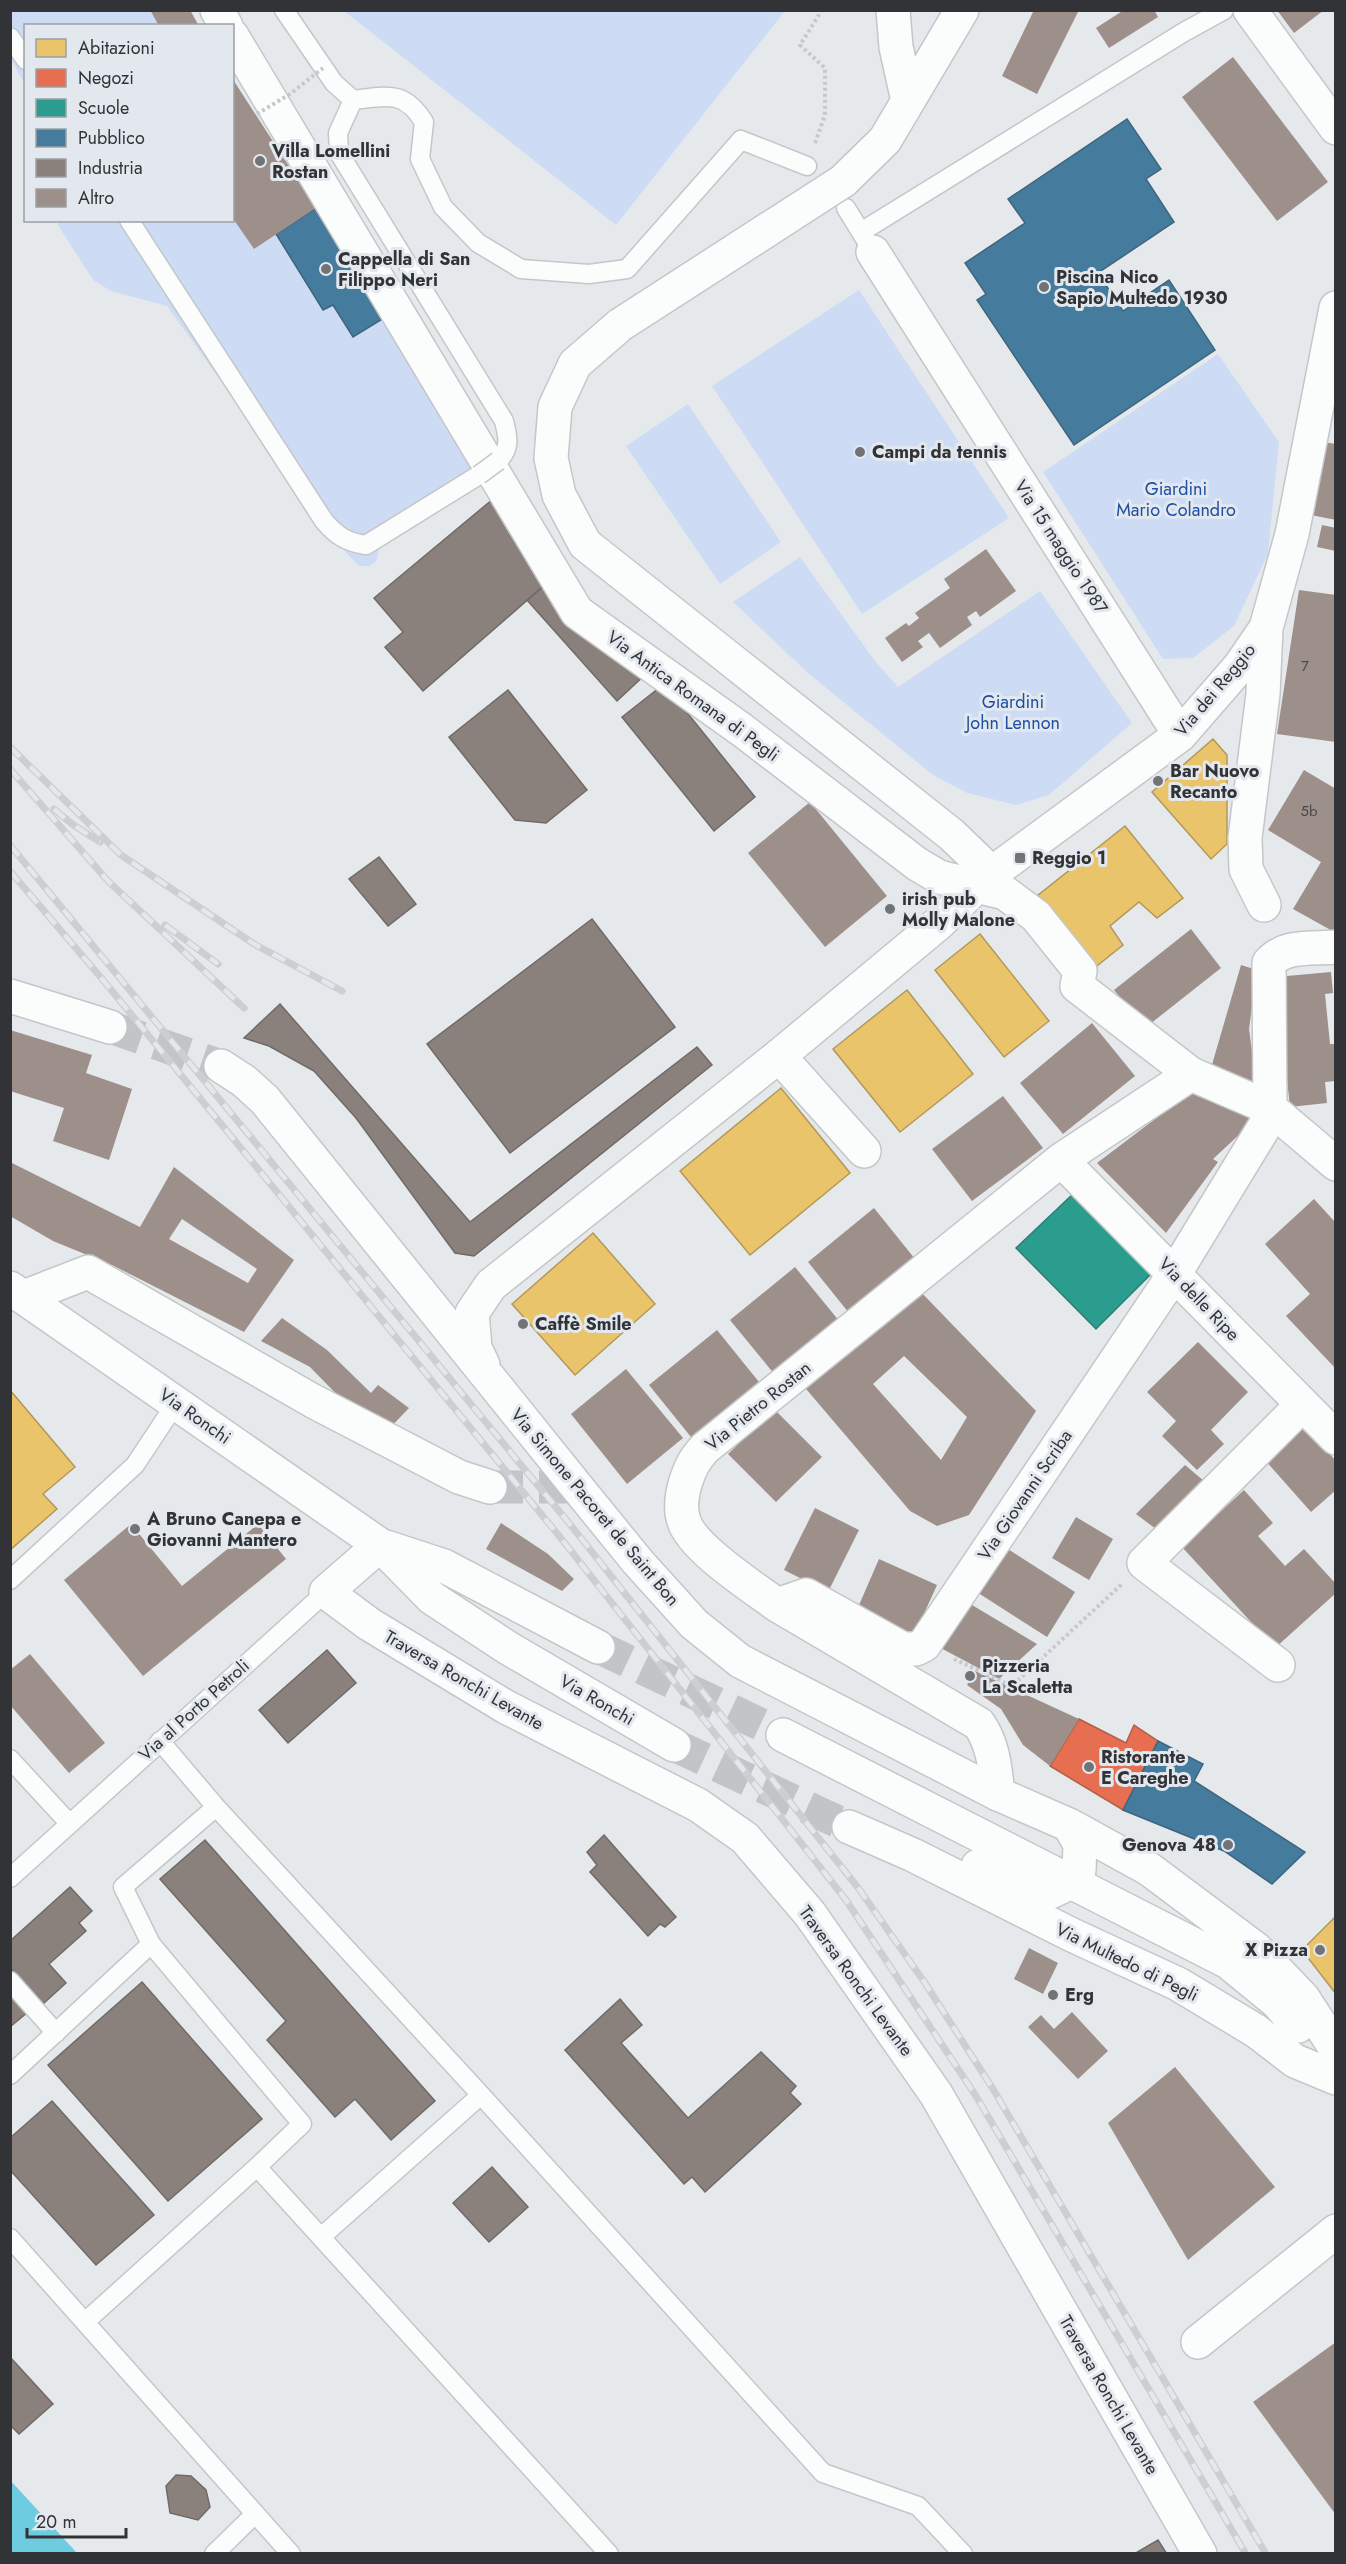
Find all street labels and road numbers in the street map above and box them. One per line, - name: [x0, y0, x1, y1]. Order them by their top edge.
- street label: Via 15 maggio 1987: [1008, 475, 1114, 619]
- street label: Via Antica Romana di Pegli: [601, 624, 785, 768]
- street label: Via dei Reggio: [1168, 638, 1262, 742]
- street label: Via delle Ripe: [1152, 1251, 1246, 1347]
- street label: Via Pietro Rostan: [700, 1355, 816, 1457]
- street label: Via Ronchi: [154, 1382, 236, 1450]
- street label: Via Simone Pacoret de Saint Bon: [504, 1402, 686, 1612]
- street label: Via Giovanni Scriba: [972, 1424, 1078, 1566]
- street label: Traversa Ronchi Levante: [379, 1624, 549, 1736]
- street label: Via al Porto Petroli: [133, 1653, 255, 1767]
- street label: Via Ronchi: [555, 1668, 639, 1732]
- street label: Traversa Ronchi Levante: [792, 1900, 920, 2062]
- street label: Via Multedo di Pegli: [1051, 1916, 1203, 2008]
- street label: Traversa Ronchi Levante: [1053, 2310, 1165, 2480]

